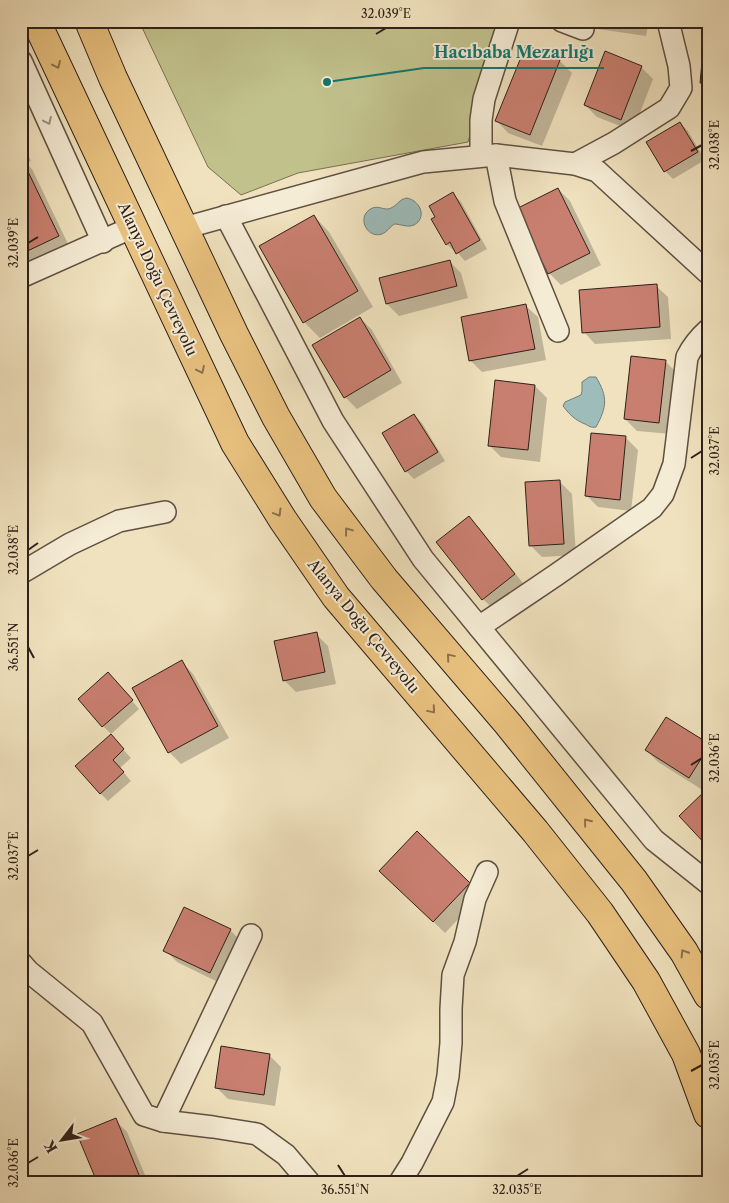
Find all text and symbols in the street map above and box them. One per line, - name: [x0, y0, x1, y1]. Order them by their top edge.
- text: 32.039°E: [361, 6, 411, 21]
- callout: Hacıbaba Mezarlığı: [424, 37, 604, 68]
- text: Hacıbaba Mezarlığı: [434, 42, 594, 62]
- one-way arrow: [50, 60, 60, 69]
- one-way arrow: [42, 116, 52, 125]
- text: 32.038°E: [707, 120, 722, 170]
- street label: Alanya Doğu Çevreyolu: [114, 198, 202, 359]
- text: 32.039°E: [6, 218, 21, 268]
- one-way arrow: [195, 365, 205, 374]
- text: 32.037°E: [707, 427, 722, 475]
- one-way arrow: [272, 508, 282, 517]
- text: 32.038°E: [6, 525, 21, 575]
- one-way arrow: [345, 528, 353, 537]
- street label: Alanya Doğu Çevreyolu: [303, 554, 424, 697]
- text: 36.551°N: [6, 623, 21, 671]
- one-way arrow: [447, 653, 456, 662]
- one-way arrow: [427, 704, 436, 713]
- text: 32.036°E: [707, 733, 722, 783]
- one-way arrow: [584, 819, 593, 828]
- text: 32.037°E: [6, 832, 21, 880]
- one-way arrow: [680, 949, 690, 958]
- text: 32.035°E: [707, 1040, 722, 1090]
- north arrow: [38, 1116, 88, 1166]
- text: K: [40, 1137, 61, 1156]
- text: 32.036°E: [6, 1138, 21, 1188]
- text: 36.551°N: [321, 1182, 369, 1197]
- text: 32.035°E: [492, 1182, 542, 1197]

